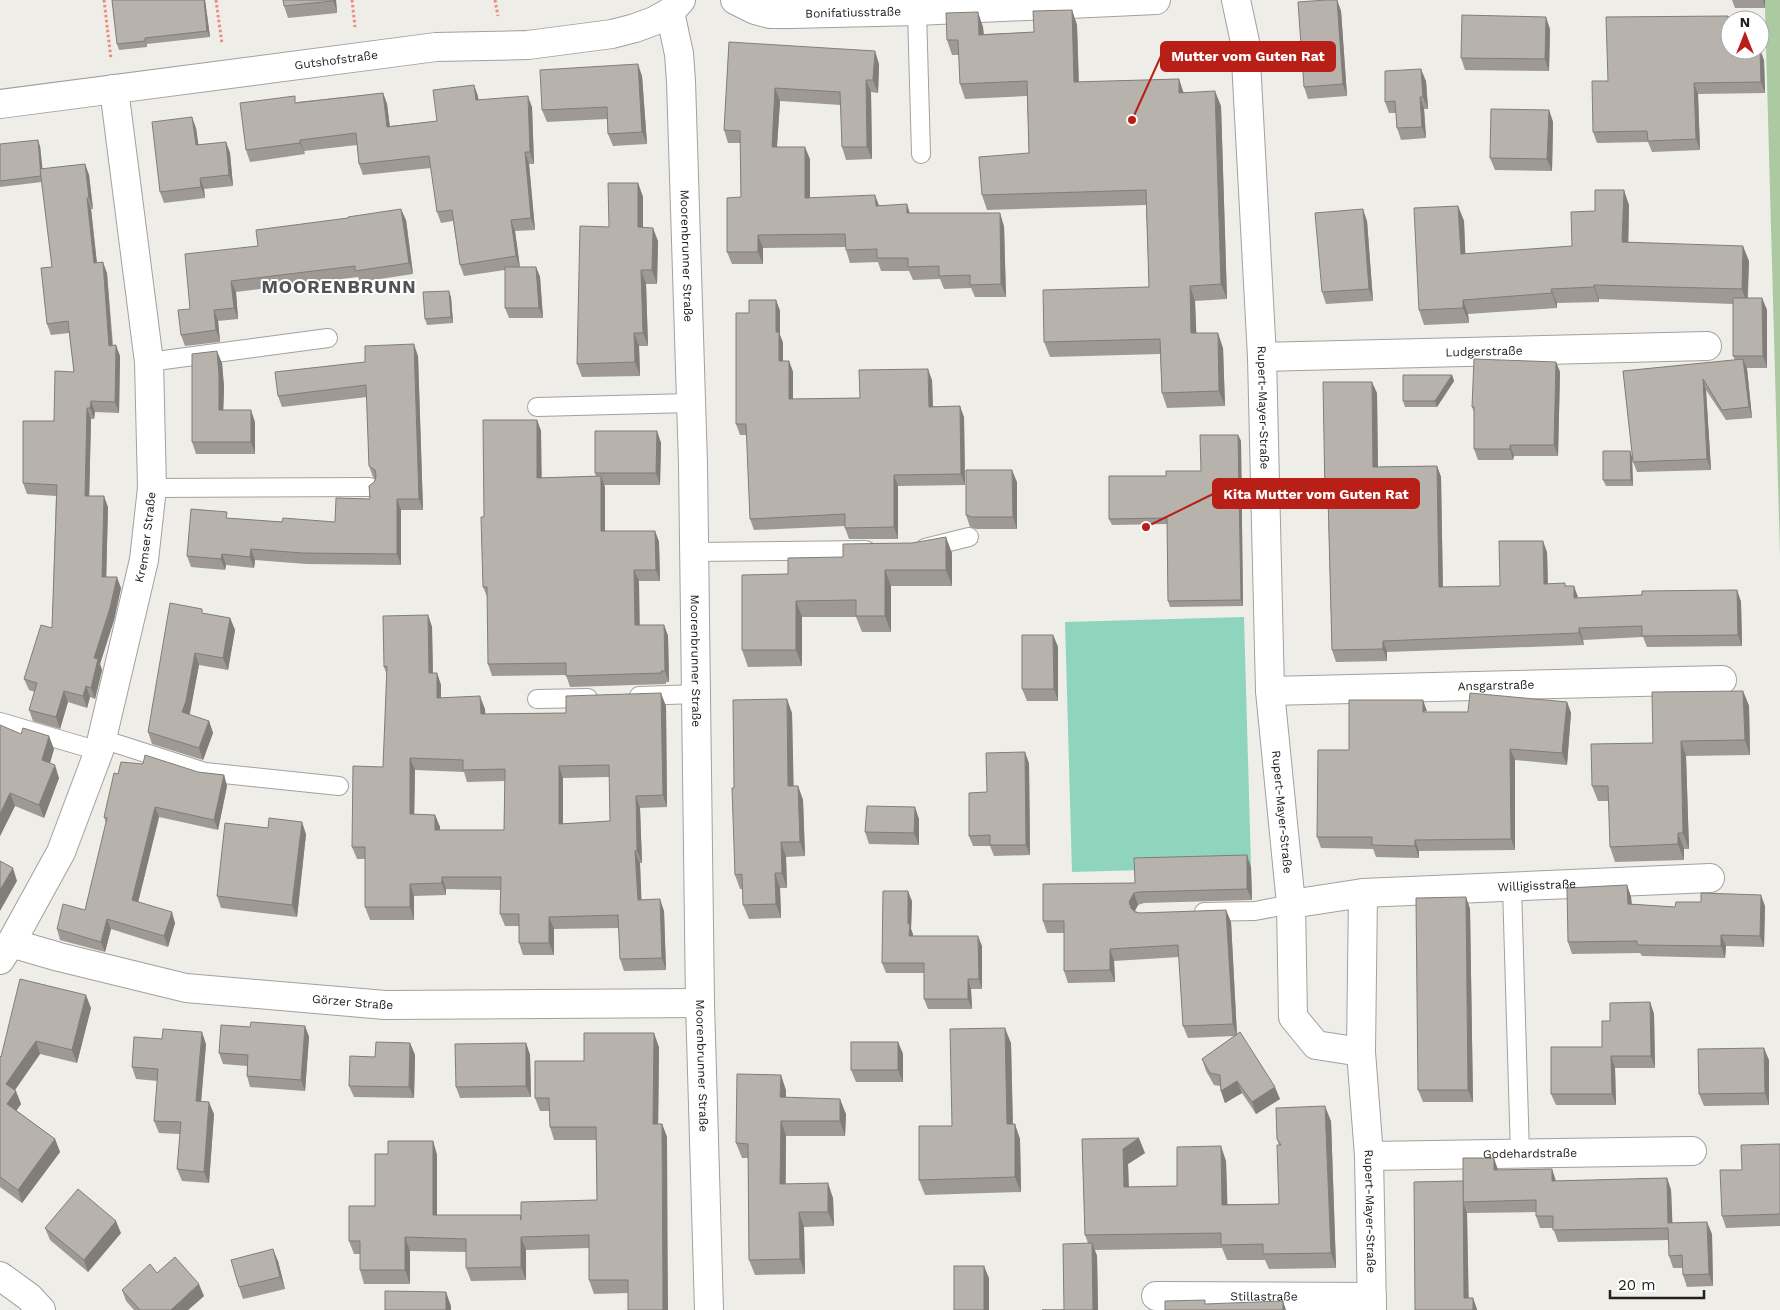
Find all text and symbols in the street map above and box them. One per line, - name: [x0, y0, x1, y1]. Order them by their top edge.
- street label: Bonifatiusstraße: [805, 4, 901, 21]
- north arrow: [1720, 10, 1770, 60]
- text: N: [1740, 14, 1750, 30]
- callout: Mutter vom Guten Rat: [1161, 42, 1335, 71]
- street label: Gutshofstraße: [294, 48, 379, 72]
- text: Mutter vom Guten Rat: [1171, 48, 1325, 64]
- street label: Moorenbrunner Straße: [677, 189, 696, 322]
- district label: MOORENBRUNN: [261, 276, 417, 297]
- street label: Ludgerstraße: [1445, 344, 1523, 359]
- street label: Rupert-Mayer-Straße: [1254, 345, 1272, 470]
- callout: Kita Mutter vom Guten Rat: [1213, 479, 1419, 508]
- text: Kita Mutter vom Guten Rat: [1223, 486, 1409, 502]
- street label: Kremser Straße: [132, 491, 159, 584]
- street label: Moorenbrunner Straße: [688, 594, 703, 727]
- street label: Ansgarstraße: [1457, 678, 1535, 693]
- street label: Rupert-Mayer-Straße: [1269, 750, 1295, 874]
- street label: Willigisstraße: [1497, 877, 1576, 894]
- street label: Görzer Straße: [312, 992, 393, 1012]
- street label: Moorenbrunner Straße: [693, 999, 711, 1132]
- street label: Godehardstraße: [1483, 1146, 1577, 1161]
- street label: Rupert-Mayer-Straße: [1362, 1149, 1378, 1273]
- scale bar: [1610, 1268, 1704, 1300]
- text: 20 m: [1618, 1276, 1656, 1294]
- street label: Stillastraße: [1230, 1289, 1298, 1304]

